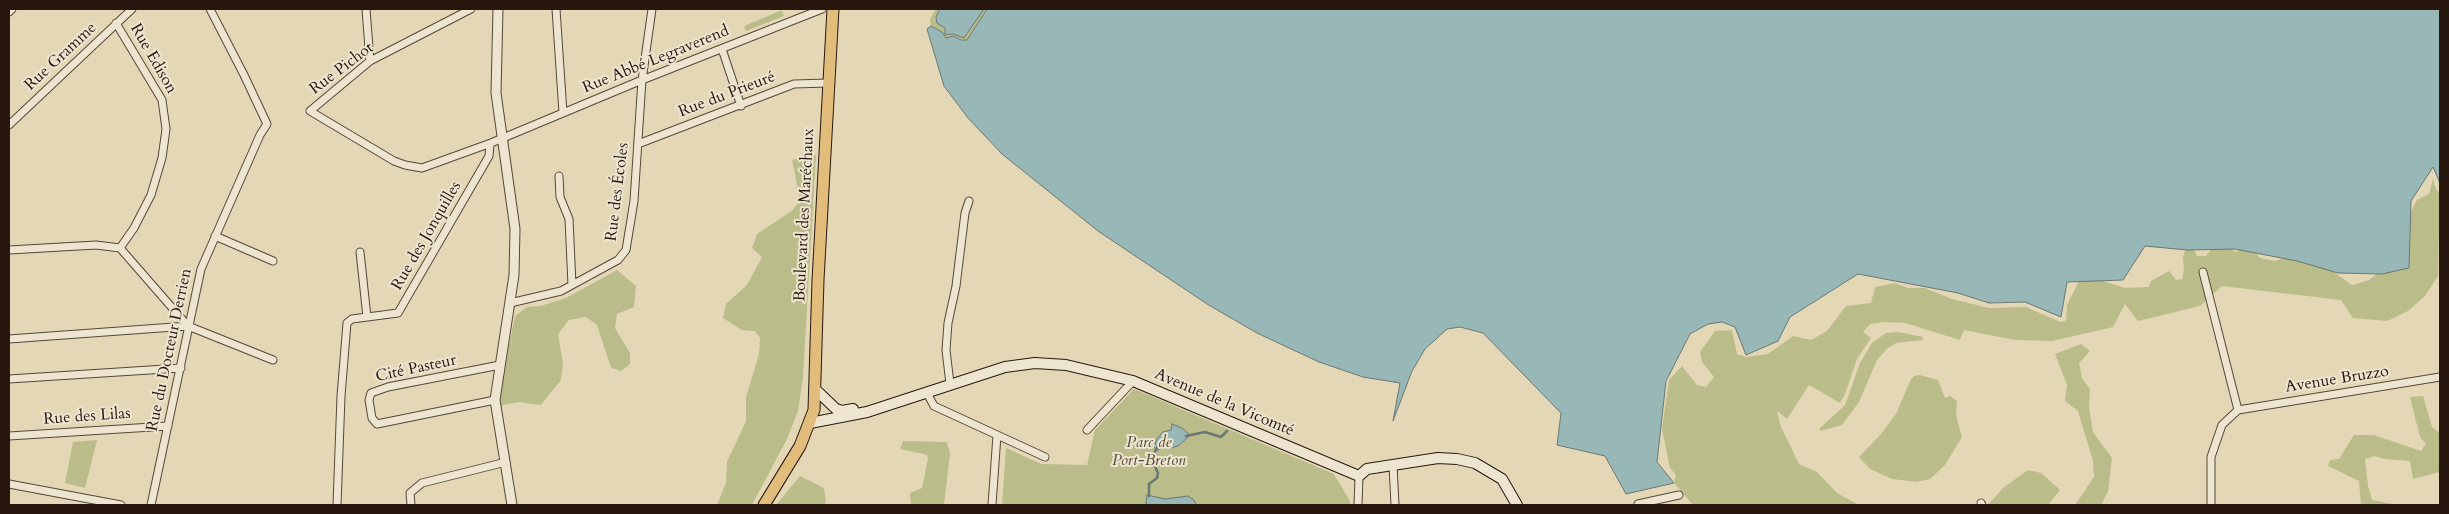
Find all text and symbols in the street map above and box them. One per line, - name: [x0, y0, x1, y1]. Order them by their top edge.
- street label: Rue Gramme: [21, 19, 101, 95]
- street label: Rue Edison: [125, 21, 181, 97]
- street label: Rue Abbé Legraverend: [580, 22, 732, 98]
- street label: Rue Pichot: [306, 39, 378, 99]
- street label: Rue du Prieuré: [676, 68, 778, 122]
- street label: Boulevard des Maréchaux: [791, 128, 819, 302]
- street label: Rue des Écoles: [602, 142, 634, 242]
- street label: Rue des Jonquilles: [388, 178, 466, 294]
- street label: Rue du Docteur Derrien: [143, 267, 197, 433]
- street label: Cité Pasteur: [374, 351, 458, 387]
- street label: Avenue Bruzzo: [2284, 362, 2390, 398]
- street label: Avenue de la Vicomté: [1151, 365, 1297, 441]
- street label: Rue des Lilas: [43, 404, 131, 430]
- park label: Parc de Port-Breton: [1112, 433, 1186, 471]

